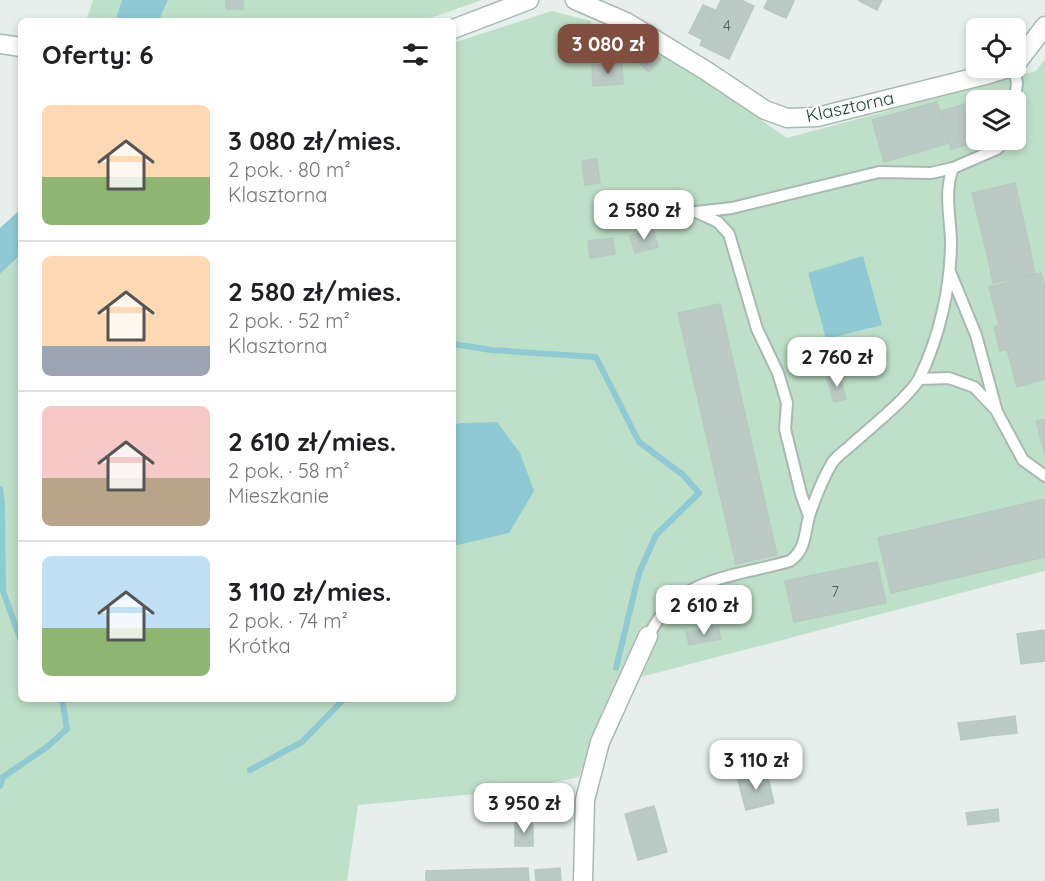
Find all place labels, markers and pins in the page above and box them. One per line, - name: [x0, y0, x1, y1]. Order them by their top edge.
- pin: 3 080 zł: [546, 24, 670, 75]
- pin: 2 580 zł: [582, 190, 706, 241]
- pin: 2 760 zł: [775, 337, 899, 388]
- pin: 2 610 zł: [642, 585, 766, 636]
- pin: 3 110 zł: [694, 740, 818, 791]
- pin: 3 950 zł: [462, 783, 586, 834]

